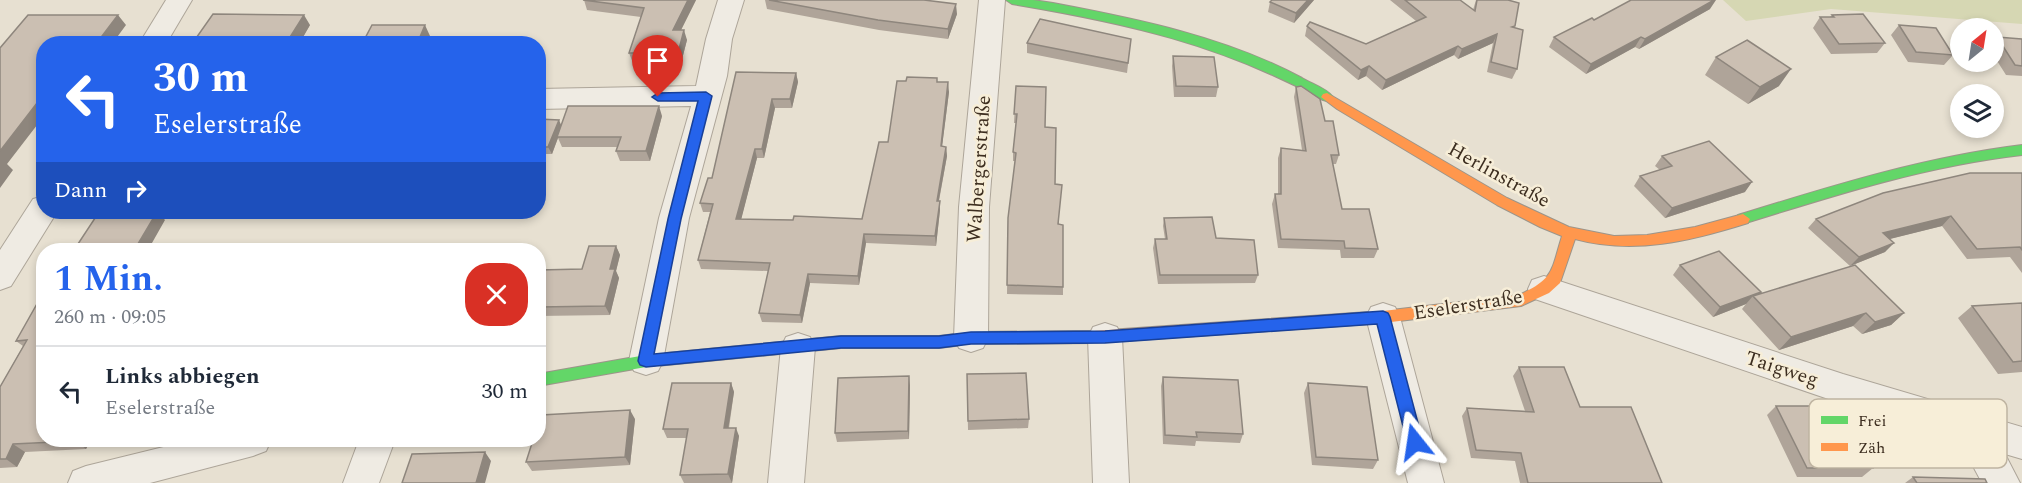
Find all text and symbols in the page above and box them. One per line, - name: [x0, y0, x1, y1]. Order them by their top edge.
- north arrow: [1950, 18, 2004, 72]
- map controls: [1950, 18, 2004, 138]
- pin: [632, 35, 683, 97]
- icon: arrive: [641, 44, 674, 77]
- text: 30 m: [153, 47, 248, 110]
- icon: left: [54, 60, 132, 138]
- button: layers: [1950, 84, 2004, 138]
- street label: Walbergerstraße: [959, 94, 999, 244]
- text: Eselerstraße: [153, 104, 302, 146]
- street label: Herlinstraße: [1442, 134, 1556, 216]
- text: Dann: [54, 174, 107, 207]
- icon: right: [119, 174, 152, 207]
- text: 1 Min.: [54, 252, 163, 307]
- button: close: [465, 263, 528, 326]
- street label: Eselerstraße: [1411, 282, 1525, 328]
- text: 260 m · 09:05: [54, 302, 166, 332]
- street label: Taigweg: [1742, 343, 1822, 395]
- text: Links abbiegen: [105, 360, 260, 393]
- icon: left: [54, 375, 87, 408]
- text: 30 m: [482, 375, 528, 408]
- text: Eselerstraße: [105, 393, 215, 423]
- legend: [1809, 399, 2007, 468]
- text: Frei: [1858, 409, 1886, 433]
- position arrow: [1383, 410, 1447, 474]
- text: Zäh: [1858, 436, 1885, 460]

